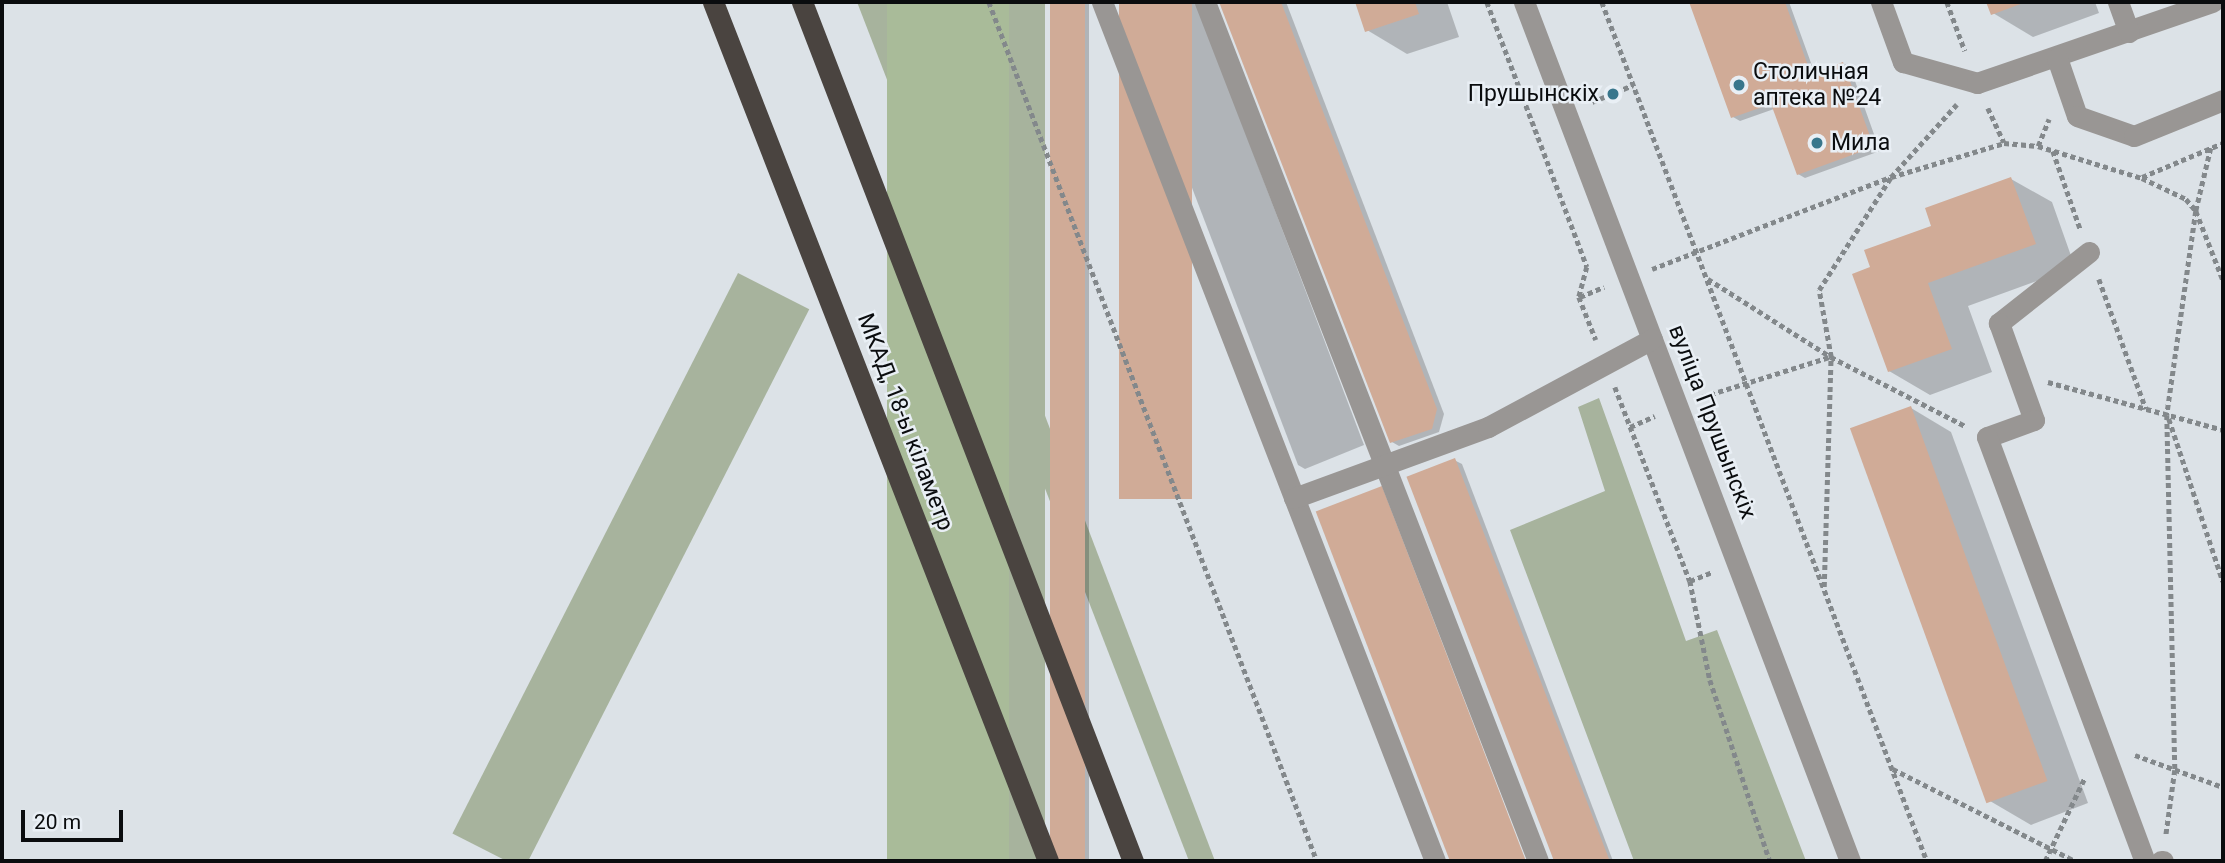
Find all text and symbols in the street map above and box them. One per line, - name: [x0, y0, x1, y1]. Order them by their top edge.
- place label: Столичная аптека №24: [1753, 58, 1881, 112]
- marker: Столичная аптека №24: [1731, 77, 1747, 93]
- place label: Прушынскіх: [1468, 80, 1599, 108]
- marker: Прушынскіх: [1605, 86, 1621, 102]
- place label: Мила: [1831, 129, 1890, 157]
- marker: Мила: [1809, 135, 1825, 151]
- street label: МКАД, 18-ы кіламетр: [851, 310, 959, 534]
- street label: вуліца Прушынскіх: [1662, 321, 1762, 523]
- scale bar: [24, 796, 126, 840]
- text: 20 m: [34, 810, 81, 834]

